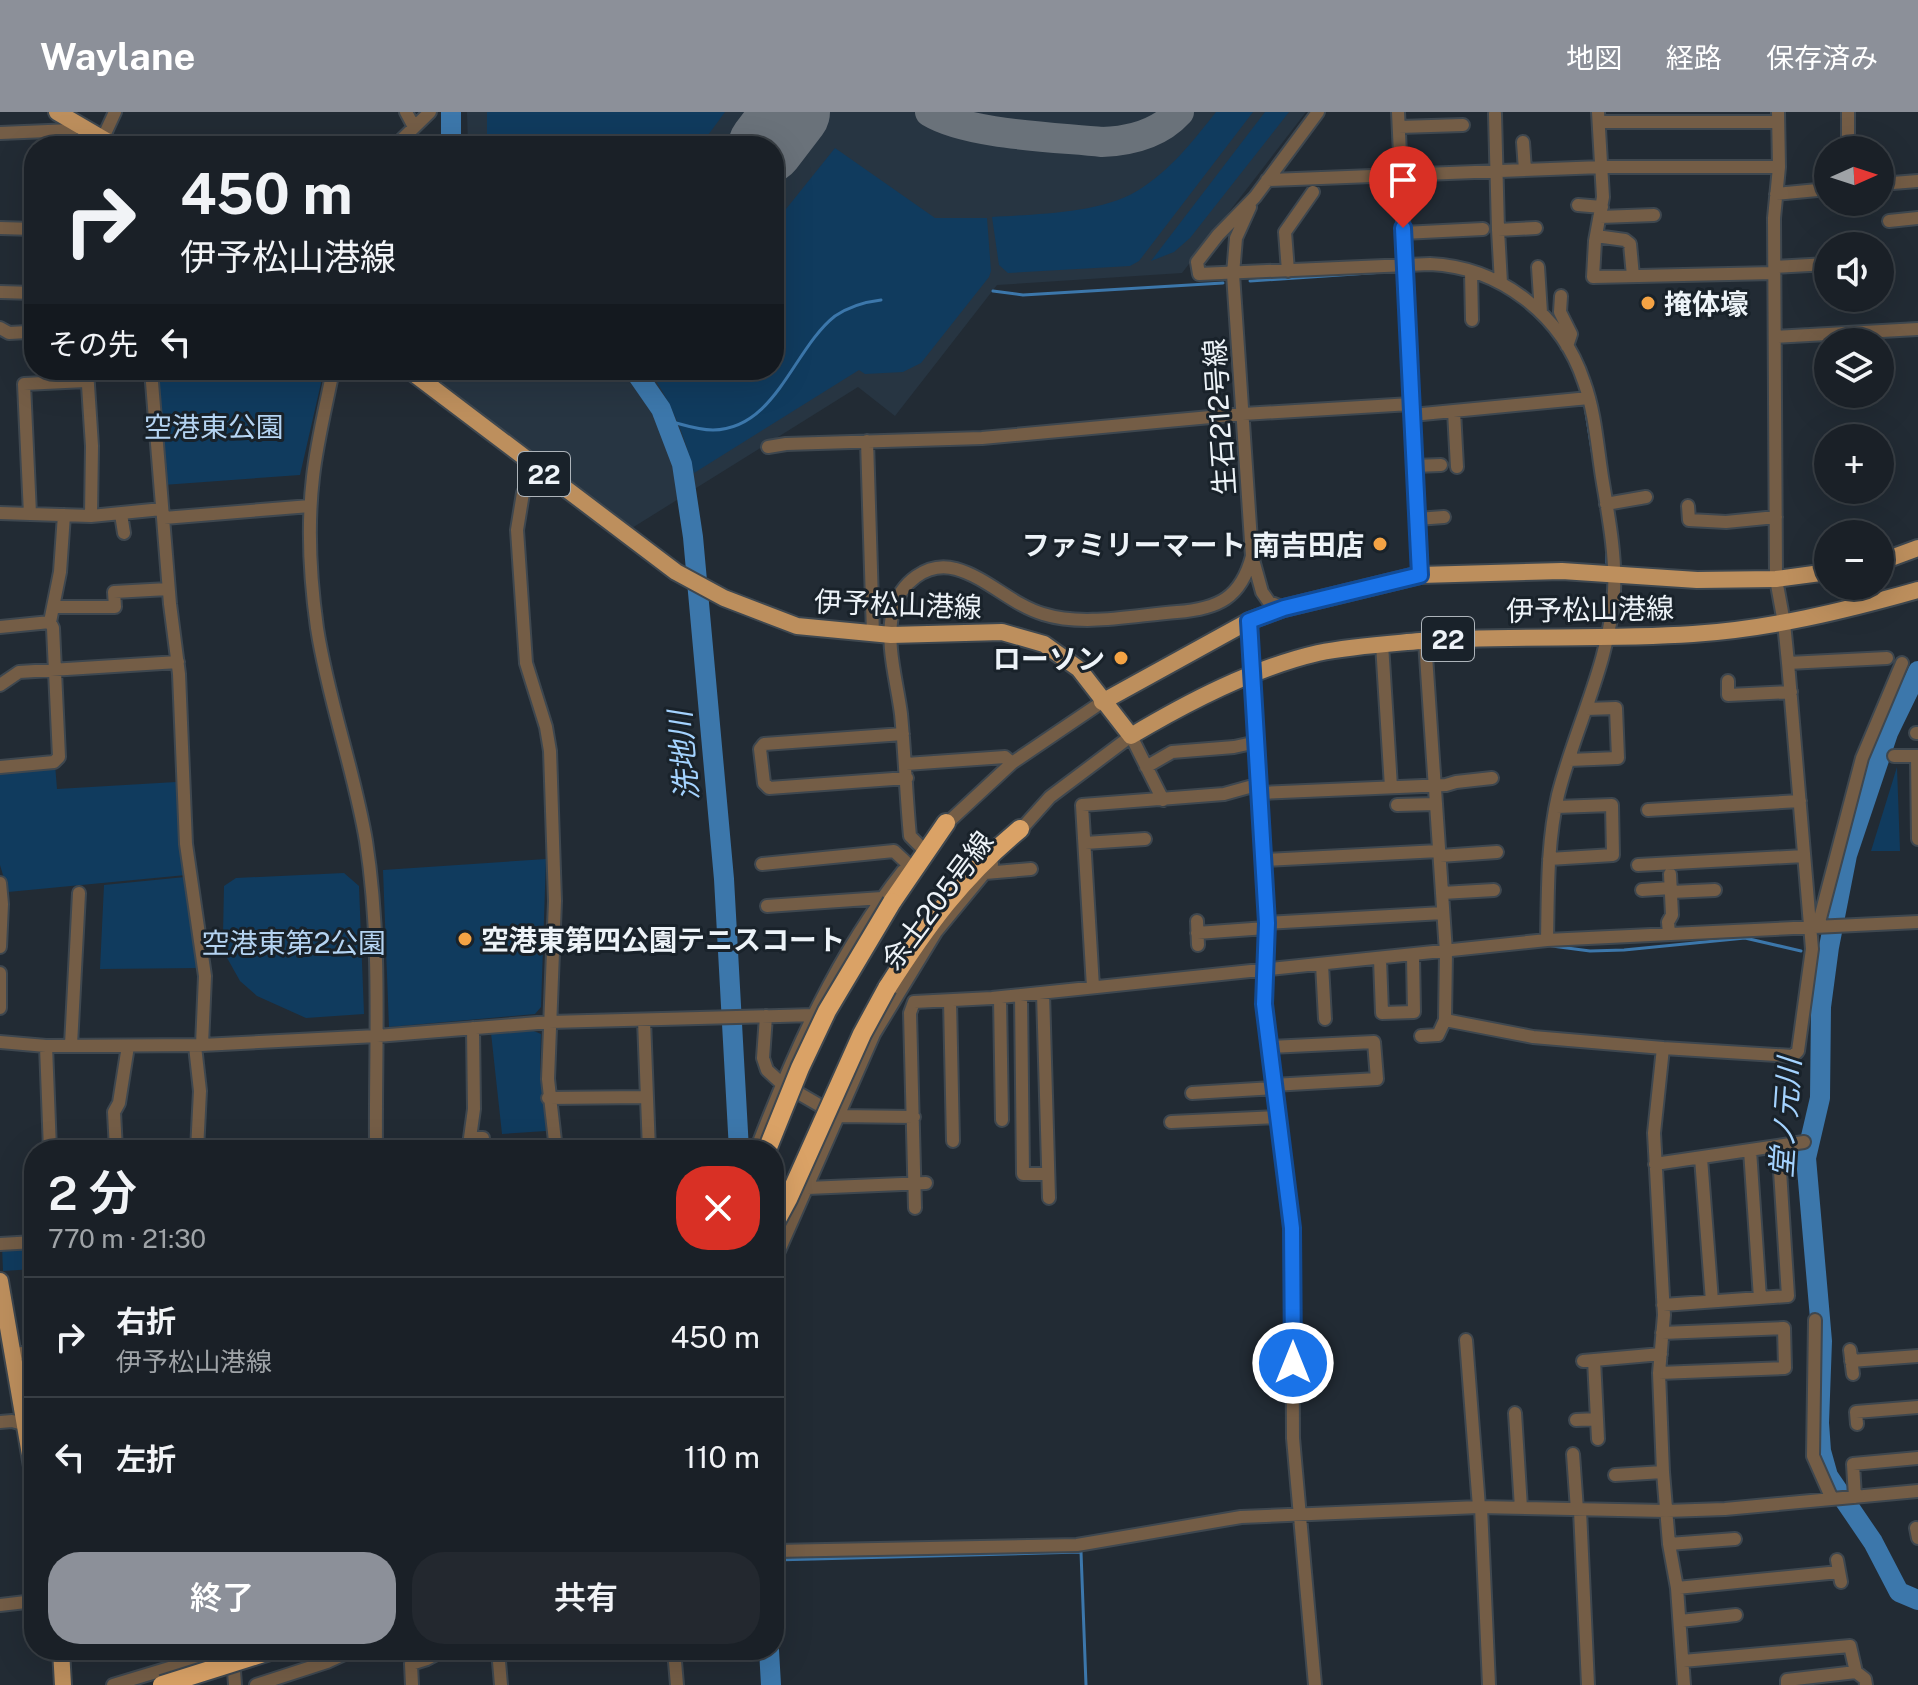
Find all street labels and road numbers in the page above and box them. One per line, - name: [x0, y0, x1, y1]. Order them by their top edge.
- street label: 生石212号線: [1197, 338, 1241, 496]
- road number: 22: [518, 452, 570, 496]
- street label: 伊予松山港線: [813, 585, 983, 623]
- street label: 伊予松山港線: [1506, 591, 1674, 627]
- road number: 22: [1422, 617, 1474, 661]
- street label: 余土205号線: [875, 825, 999, 975]

